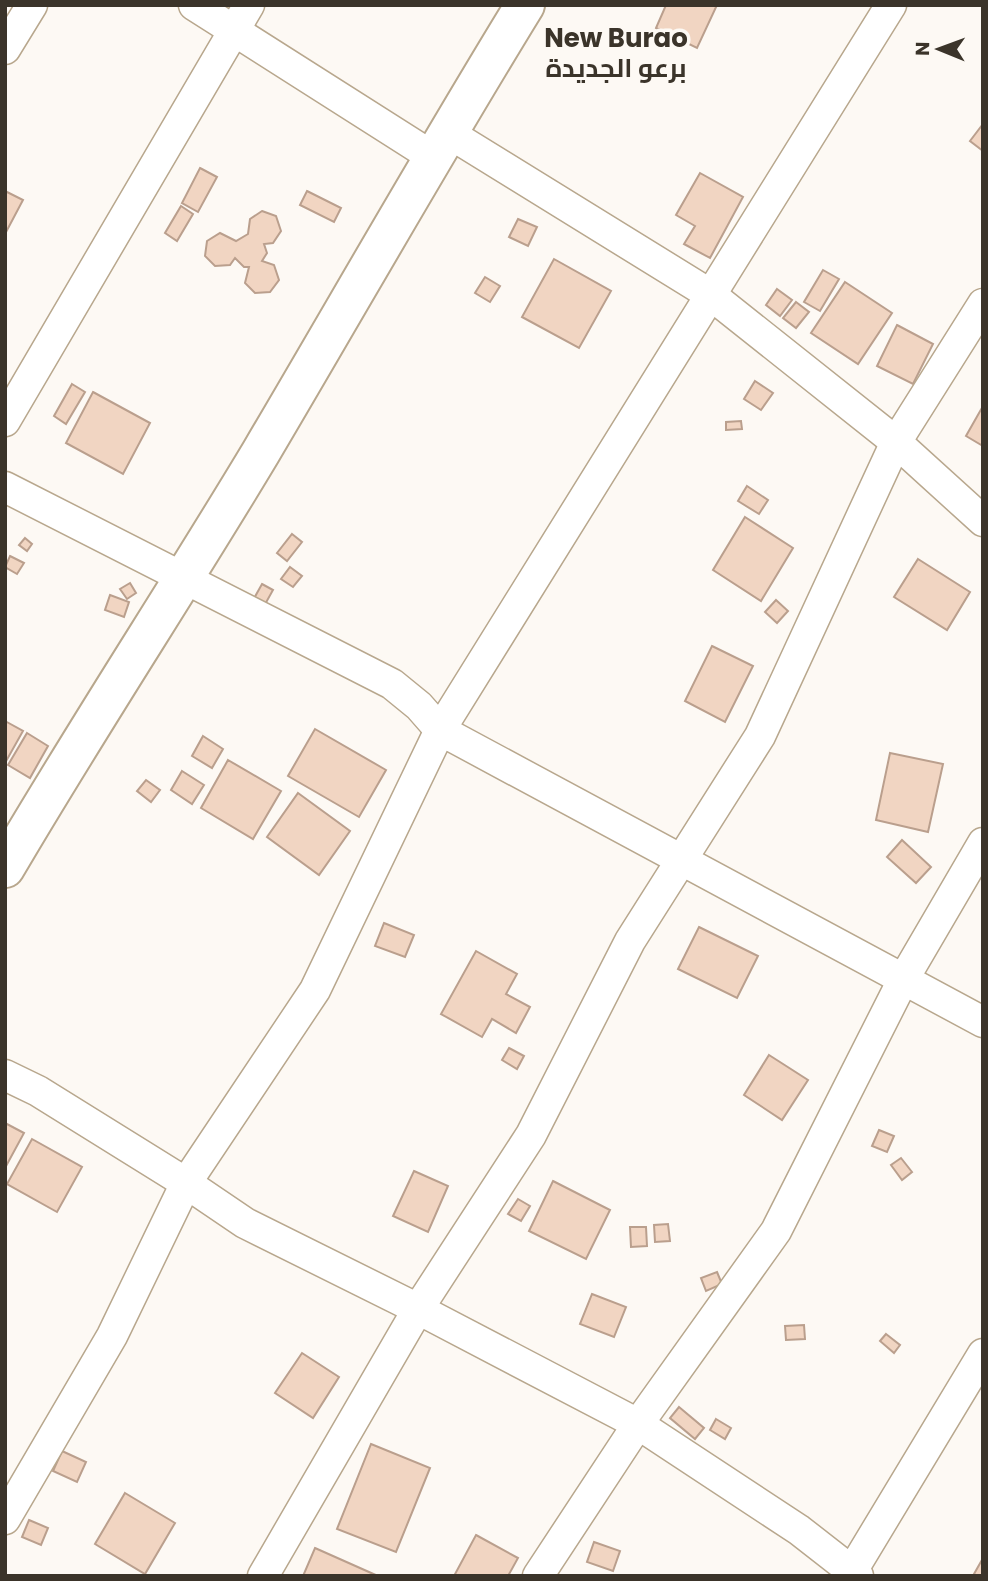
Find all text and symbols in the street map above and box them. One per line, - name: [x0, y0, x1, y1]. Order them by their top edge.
- north arrow: [904, 14, 974, 84]
- district label: New Burao برعو الجديدة: [544, 20, 688, 86]
- text: N: [909, 41, 936, 56]

